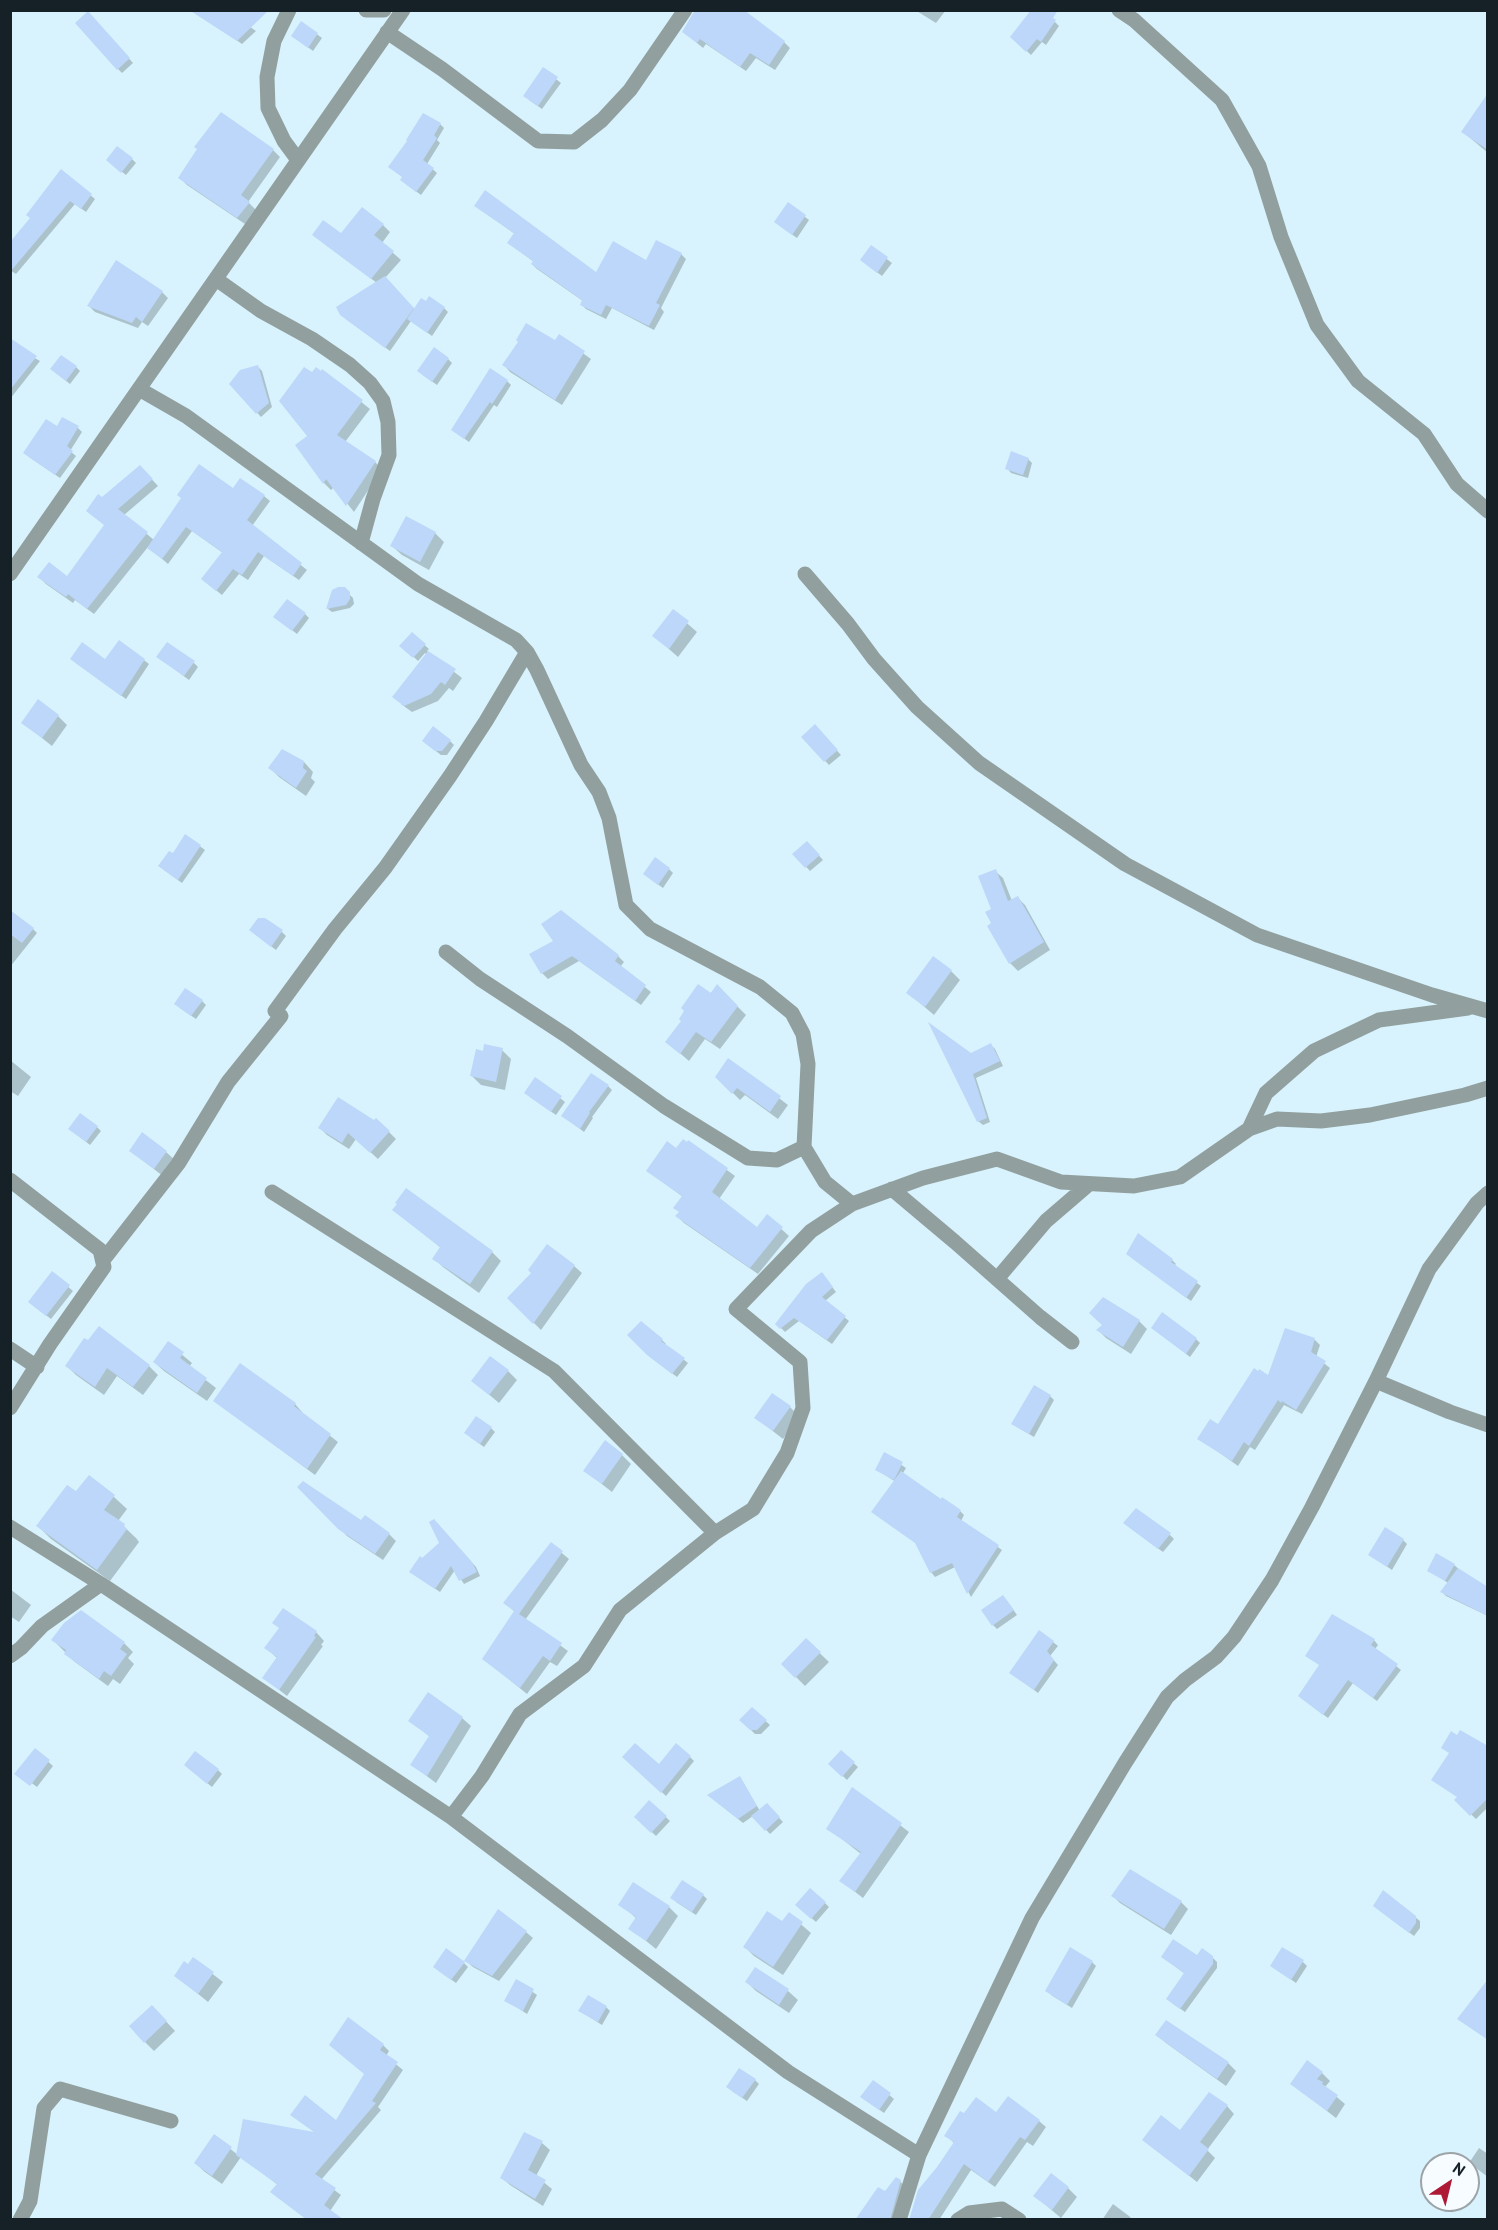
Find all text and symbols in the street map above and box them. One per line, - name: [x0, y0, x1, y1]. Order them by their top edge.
- north arrow: [1420, 2152, 1480, 2212]
- text: N: [1449, 2158, 1469, 2180]

